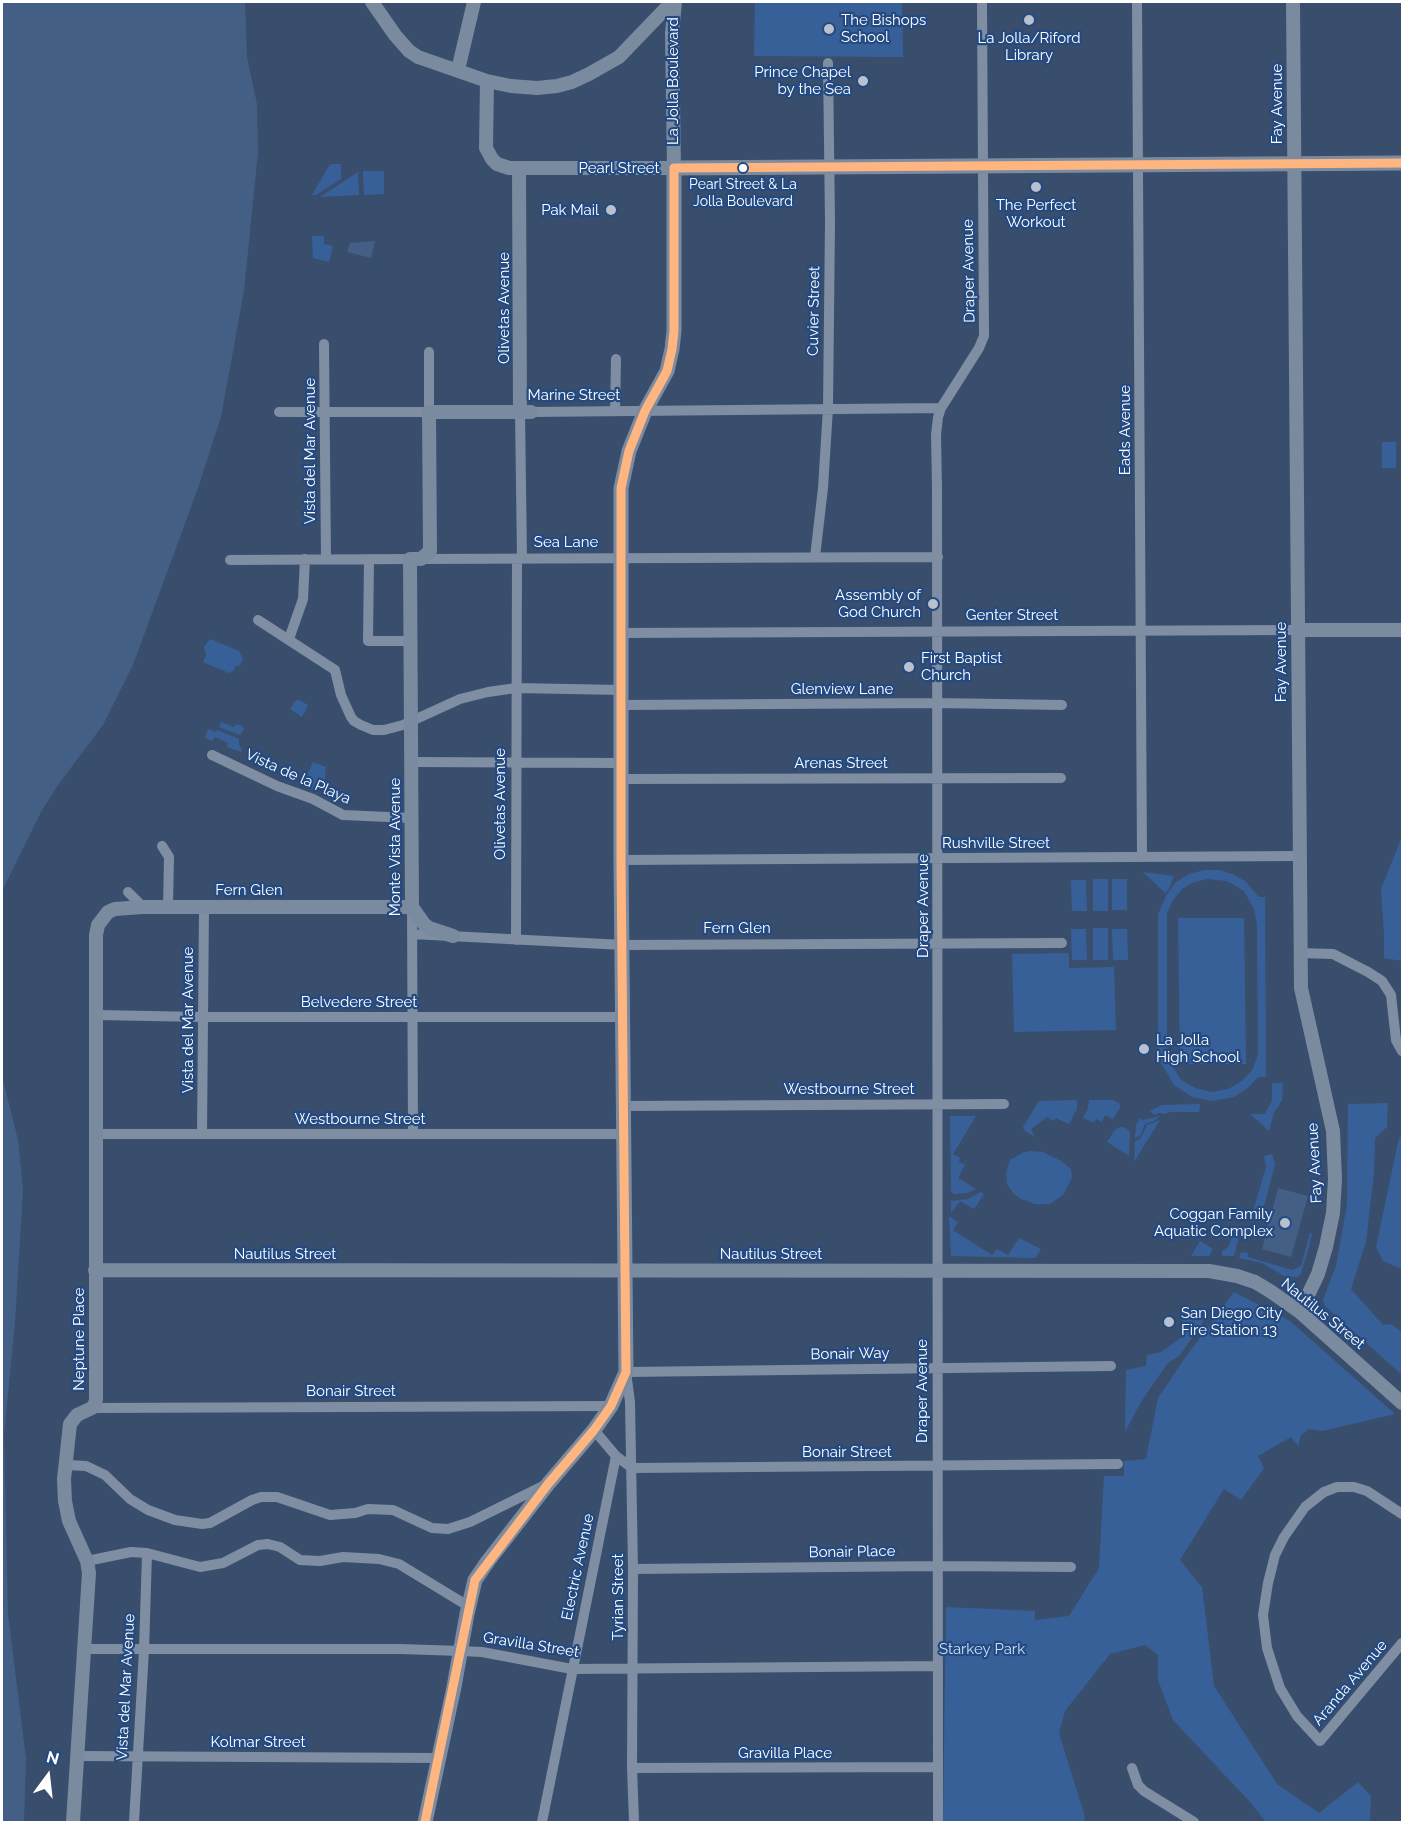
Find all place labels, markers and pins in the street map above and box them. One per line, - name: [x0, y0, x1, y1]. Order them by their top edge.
- place label: The Bishops School: [841, 11, 926, 46]
- marker: La Jolla/Riford Library: [1022, 13, 1036, 27]
- marker: The Bishops School: [822, 22, 836, 36]
- place label: La Jolla/Riford Library: [977, 29, 1081, 64]
- place label: Prince Chapel by the Sea: [754, 63, 851, 98]
- marker: Prince Chapel by the Sea: [856, 74, 870, 88]
- marker: Pearl Street & La Jolla Boulevard: [737, 162, 749, 174]
- place label: Pearl Street & La Jolla Boulevard: [689, 177, 797, 210]
- marker: The Perfect Workout: [1029, 180, 1043, 194]
- place label: The Perfect Workout: [996, 196, 1076, 231]
- place label: Pak Mail: [541, 201, 599, 219]
- marker: Pak Mail: [604, 203, 618, 217]
- place label: Assembly of God Church: [835, 586, 921, 621]
- marker: Assembly of God Church: [926, 597, 940, 611]
- place label: First Baptist Church: [921, 649, 1002, 684]
- marker: First Baptist Church: [902, 660, 916, 674]
- place label: La Jolla High School: [1156, 1031, 1240, 1066]
- marker: La Jolla High School: [1137, 1042, 1151, 1056]
- place label: Coggan Family Aquatic Complex: [1154, 1205, 1273, 1240]
- marker: Coggan Family Aquatic Complex: [1278, 1216, 1292, 1230]
- place label: San Diego City Fire Station 13: [1181, 1304, 1282, 1339]
- marker: San Diego City Fire Station 13: [1162, 1315, 1176, 1329]

